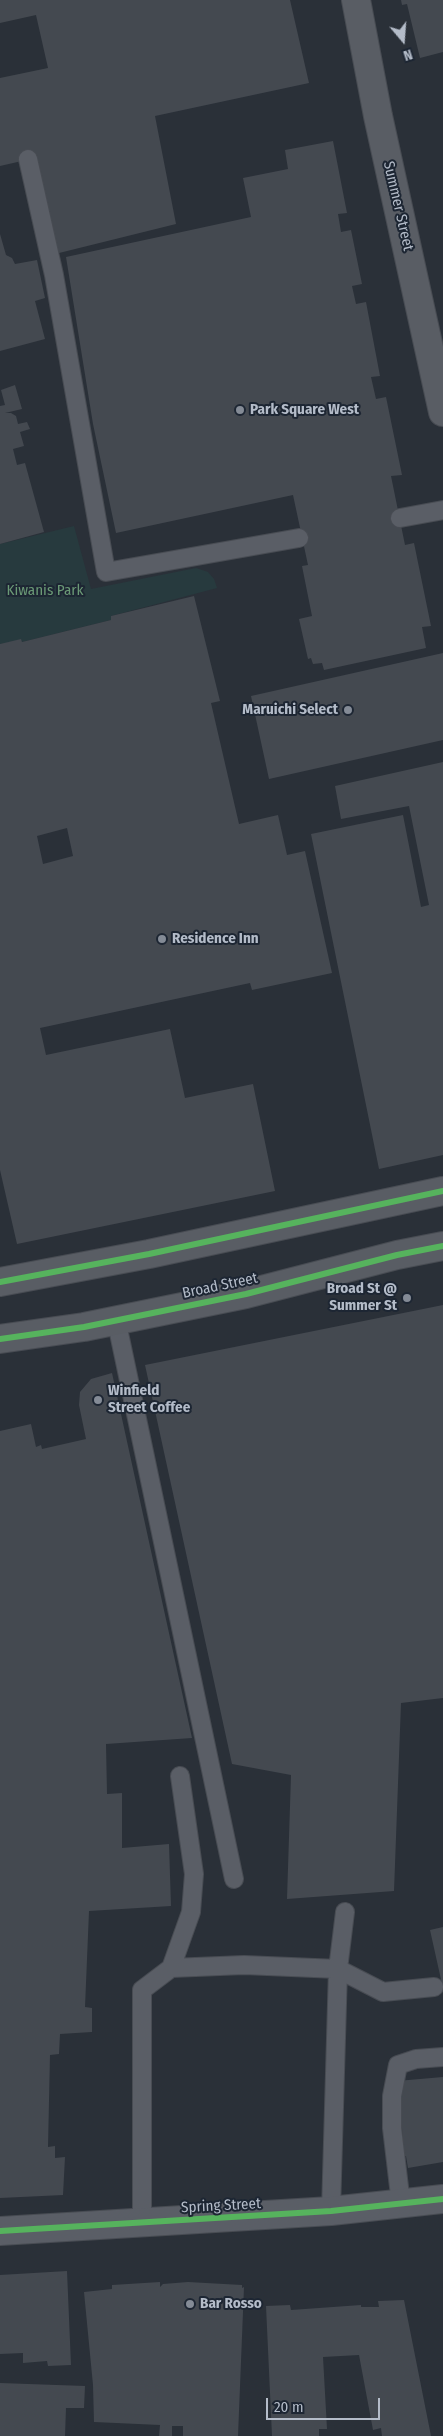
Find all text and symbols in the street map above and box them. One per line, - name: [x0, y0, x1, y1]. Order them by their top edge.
- north arrow: [378, 15, 428, 65]
- text: N: [401, 45, 414, 64]
- street label: Summer Street: [379, 159, 417, 253]
- place label: Park Square West: [250, 401, 359, 419]
- marker: Park Square West: [234, 404, 246, 416]
- park label: Kiwanis Park: [7, 582, 83, 600]
- place label: Maruichi Select: [242, 701, 338, 719]
- marker: Maruichi Select: [342, 704, 354, 716]
- place label: Residence Inn: [172, 930, 259, 948]
- marker: Residence Inn: [156, 933, 168, 945]
- street label: Broad Street: [181, 1269, 259, 1303]
- place label: Broad St @ Summer St: [327, 1280, 397, 1315]
- marker: Broad St @ Summer St: [401, 1292, 413, 1304]
- place label: Winfield Street Coffee: [108, 1382, 190, 1417]
- marker: Winfield Street Coffee: [92, 1394, 104, 1406]
- street label: Spring Street: [181, 2195, 261, 2217]
- place label: Bar Rosso: [200, 2295, 262, 2313]
- marker: Bar Rosso: [184, 2298, 196, 2310]
- scale bar: [268, 2388, 382, 2420]
- text: 20 m: [274, 2398, 304, 2416]

